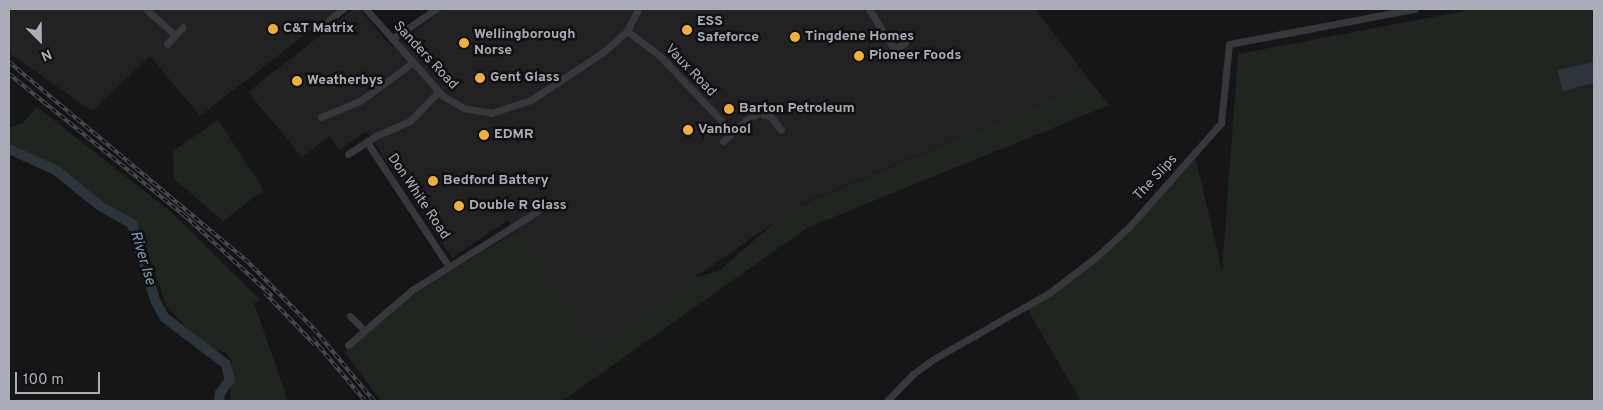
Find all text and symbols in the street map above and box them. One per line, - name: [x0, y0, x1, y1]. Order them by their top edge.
- place label: ESS Safeforce: [697, 14, 759, 46]
- north arrow: [15, 15, 65, 65]
- street label: Sanders Road: [389, 18, 461, 94]
- place label: C&T Matrix: [283, 21, 354, 37]
- marker: C&T Matrix: [267, 23, 279, 35]
- marker: ESS Safeforce: [681, 24, 693, 36]
- place label: Wellingborough Norse: [474, 27, 575, 59]
- place label: Tingdene Homes: [805, 29, 914, 45]
- marker: Tingdene Homes: [789, 31, 801, 43]
- marker: Wellingborough Norse: [458, 37, 470, 49]
- street label: Vaux Road: [661, 41, 719, 101]
- text: N: [38, 44, 54, 64]
- place label: Pioneer Foods: [869, 48, 961, 64]
- marker: Pioneer Foods: [853, 50, 865, 62]
- place label: Gent Glass: [490, 70, 560, 86]
- marker: Gent Glass: [474, 72, 486, 84]
- place label: Weatherbys: [307, 73, 383, 89]
- marker: Weatherbys: [291, 75, 303, 87]
- place label: Barton Petroleum: [739, 101, 855, 117]
- marker: Barton Petroleum: [723, 103, 735, 115]
- place label: Vanhool: [698, 122, 751, 138]
- marker: Vanhool: [682, 124, 694, 136]
- place label: EDMR: [494, 127, 534, 143]
- marker: EDMR: [478, 129, 490, 141]
- street label: Don White Road: [383, 151, 453, 243]
- street label: The Slips: [1130, 151, 1182, 205]
- place label: Bedford Battery: [443, 173, 549, 189]
- marker: Bedford Battery: [427, 175, 439, 187]
- place label: Double R Glass: [469, 198, 567, 214]
- marker: Double R Glass: [453, 200, 465, 212]
- water label: River Ise: [125, 229, 159, 287]
- scale bar: [18, 362, 102, 394]
- text: 100 m: [23, 371, 64, 390]

